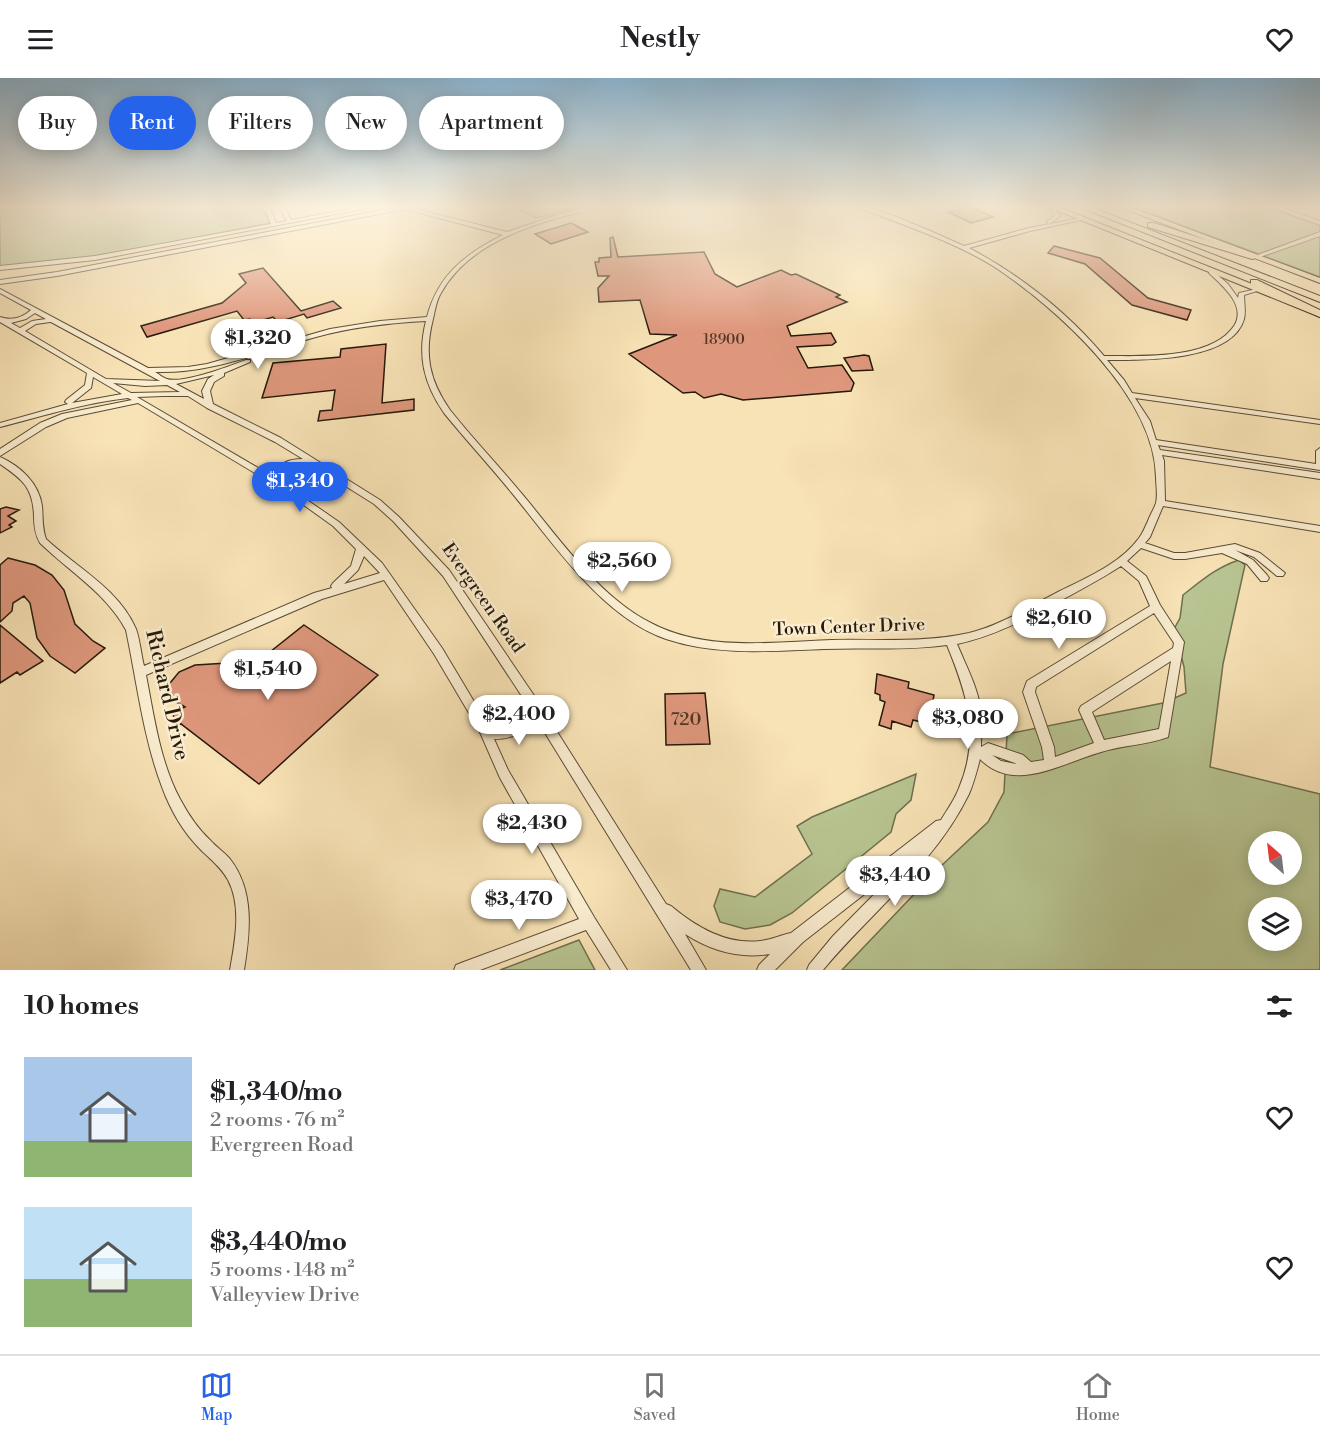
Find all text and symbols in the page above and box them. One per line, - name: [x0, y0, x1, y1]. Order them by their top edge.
- text: Nestly: [620, 22, 700, 56]
- icon: menu: [24, 23, 57, 56]
- icon: heart: [1263, 23, 1296, 56]
- chip: Buy: [18, 96, 97, 150]
- chip: Rent: [109, 96, 196, 150]
- chip: Filters: [208, 96, 313, 150]
- chip: New: [325, 96, 407, 150]
- chip: Apartment: [419, 96, 564, 150]
- pin: $1,320: [209, 319, 307, 370]
- text: $1,320: [225, 326, 291, 351]
- house number: 18900: [703, 331, 745, 349]
- pin: $1,340: [251, 462, 349, 513]
- text: $1,340: [266, 469, 334, 494]
- street label: Evergreen Road: [437, 539, 530, 658]
- pin: $2,560: [573, 542, 671, 593]
- text: $2,560: [587, 549, 657, 574]
- pin: $2,610: [1010, 599, 1108, 650]
- text: $2,610: [1026, 606, 1092, 631]
- street label: Town Center Drive: [772, 613, 926, 641]
- street label: Richard Drive: [139, 627, 195, 763]
- pin: $1,540: [219, 650, 317, 701]
- text: $1,540: [234, 657, 302, 682]
- pin: $2,400: [470, 695, 568, 746]
- pin: $3,080: [919, 699, 1017, 750]
- text: $2,400: [482, 702, 556, 727]
- text: $3,080: [932, 706, 1004, 731]
- house number: 720: [670, 708, 702, 731]
- pin: $2,430: [483, 804, 581, 855]
- text: $2,430: [497, 811, 567, 836]
- north arrow: [1248, 831, 1302, 885]
- map controls: [1248, 831, 1302, 951]
- pin: $3,440: [846, 856, 944, 907]
- text: $3,440: [859, 863, 931, 888]
- pin: $3,470: [470, 880, 568, 931]
- text: $3,470: [485, 887, 553, 912]
- button: layers: [1248, 897, 1302, 951]
- text: 10 homes: [24, 990, 139, 1022]
- icon: filters: [1263, 990, 1296, 1023]
- text: $1,340/mo: [210, 1076, 343, 1108]
- icon: home: [72, 1081, 144, 1153]
- icon: heart: [1263, 1101, 1296, 1134]
- text: 2 rooms · 76 m²: [210, 1108, 344, 1133]
- text: Evergreen Road: [210, 1133, 353, 1158]
- text: $3,440/mo: [210, 1226, 347, 1258]
- icon: home: [72, 1231, 144, 1303]
- icon: heart: [1263, 1251, 1296, 1284]
- text: 5 rooms · 148 m²: [210, 1258, 354, 1283]
- text: Valleyview Drive: [210, 1283, 360, 1308]
- tab: Map: [200, 1369, 233, 1425]
- tab: Saved: [634, 1369, 676, 1425]
- tab: Home: [1076, 1369, 1120, 1425]

